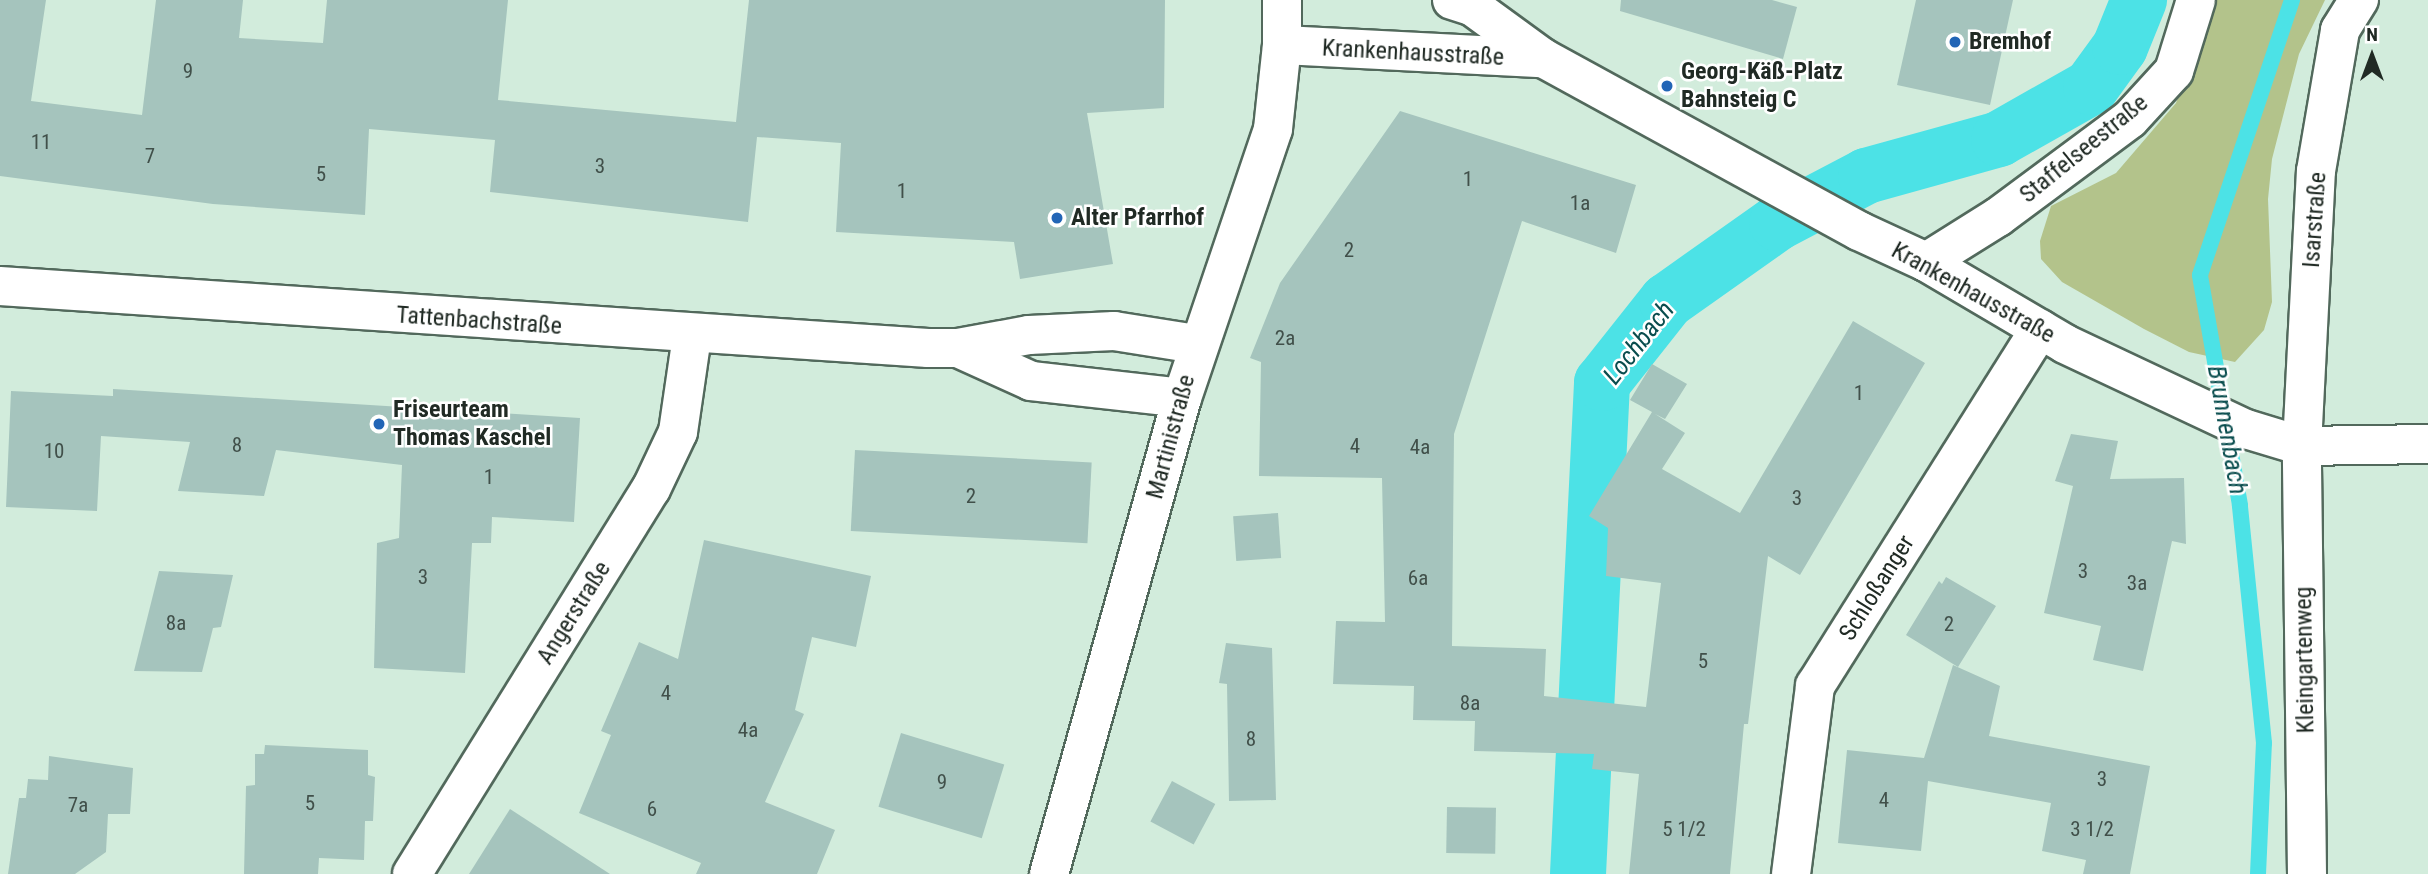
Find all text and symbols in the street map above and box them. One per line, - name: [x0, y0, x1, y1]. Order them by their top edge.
- north arrow: [2337, 21, 2407, 91]
- text: N: [2366, 23, 2378, 46]
- place label: Bremhof: [1969, 28, 2051, 56]
- street label: Krankenhausstraße: [1321, 34, 1505, 72]
- marker: Bremhof: [1947, 34, 1963, 50]
- house number: 9: [183, 58, 193, 84]
- place label: Georg-Käß-Platz Bahnsteig C: [1681, 58, 1843, 114]
- marker: Georg-Käß-Platz Bahnsteig C: [1659, 78, 1675, 94]
- street label: Staffelseestraße: [2014, 89, 2154, 209]
- house number: 11: [31, 129, 51, 155]
- house number: 7: [145, 143, 155, 169]
- house number: 3: [595, 153, 605, 179]
- house number: 5: [316, 161, 326, 187]
- house number: 1: [1463, 166, 1473, 192]
- street label: Isarstraße: [2297, 171, 2333, 269]
- house number: 1: [897, 178, 907, 204]
- house number: 1a: [1570, 190, 1590, 216]
- place label: Alter Pfarrhof: [1071, 204, 1204, 232]
- marker: Alter Pfarrhof: [1049, 210, 1065, 226]
- street label: Krankenhausstraße: [1886, 236, 2060, 350]
- house number: 2: [1344, 237, 1354, 263]
- water label: Lochbach: [1597, 295, 1681, 391]
- street label: Tattenbachstraße: [395, 301, 563, 341]
- house number: 2a: [1275, 325, 1295, 351]
- water label: Brunnenbach: [2200, 363, 2254, 497]
- street label: Martinistraße: [1141, 372, 1201, 502]
- house number: 1: [1854, 380, 1864, 406]
- place label: Friseurteam Thomas Kaschel: [393, 396, 551, 452]
- marker: Friseurteam Thomas Kaschel: [371, 416, 387, 432]
- house number: 8: [232, 432, 242, 458]
- house number: 4: [1350, 433, 1360, 459]
- house number: 4a: [1410, 434, 1430, 460]
- house number: 10: [44, 438, 64, 464]
- house number: 1: [484, 464, 494, 490]
- house number: 2: [966, 483, 976, 509]
- house number: 3: [1792, 485, 1802, 511]
- street label: Schloßanger: [1833, 530, 1921, 646]
- street label: Angerstraße: [531, 556, 617, 670]
- house number: 3: [2078, 558, 2088, 584]
- house number: 3: [418, 564, 428, 590]
- house number: 6a: [1408, 565, 1428, 591]
- house number: 3a: [2127, 570, 2147, 596]
- street label: Kleingartenweg: [2289, 586, 2321, 734]
- house number: 8a: [166, 610, 186, 636]
- house number: 2: [1944, 611, 1954, 637]
- house number: 5: [1698, 648, 1708, 674]
- house number: 4: [661, 680, 671, 706]
- house number: 8a: [1460, 690, 1480, 716]
- house number: 4a: [738, 717, 758, 743]
- house number: 8: [1246, 726, 1256, 752]
- house number: 3: [2097, 766, 2107, 792]
- house number: 9: [937, 769, 947, 795]
- house number: 4: [1879, 787, 1889, 813]
- house number: 5: [305, 790, 315, 816]
- house number: 7a: [68, 792, 88, 818]
- house number: 6: [647, 796, 657, 822]
- house number: 5 1/2: [1662, 816, 1706, 842]
- house number: 3 1/2: [2070, 816, 2114, 842]

